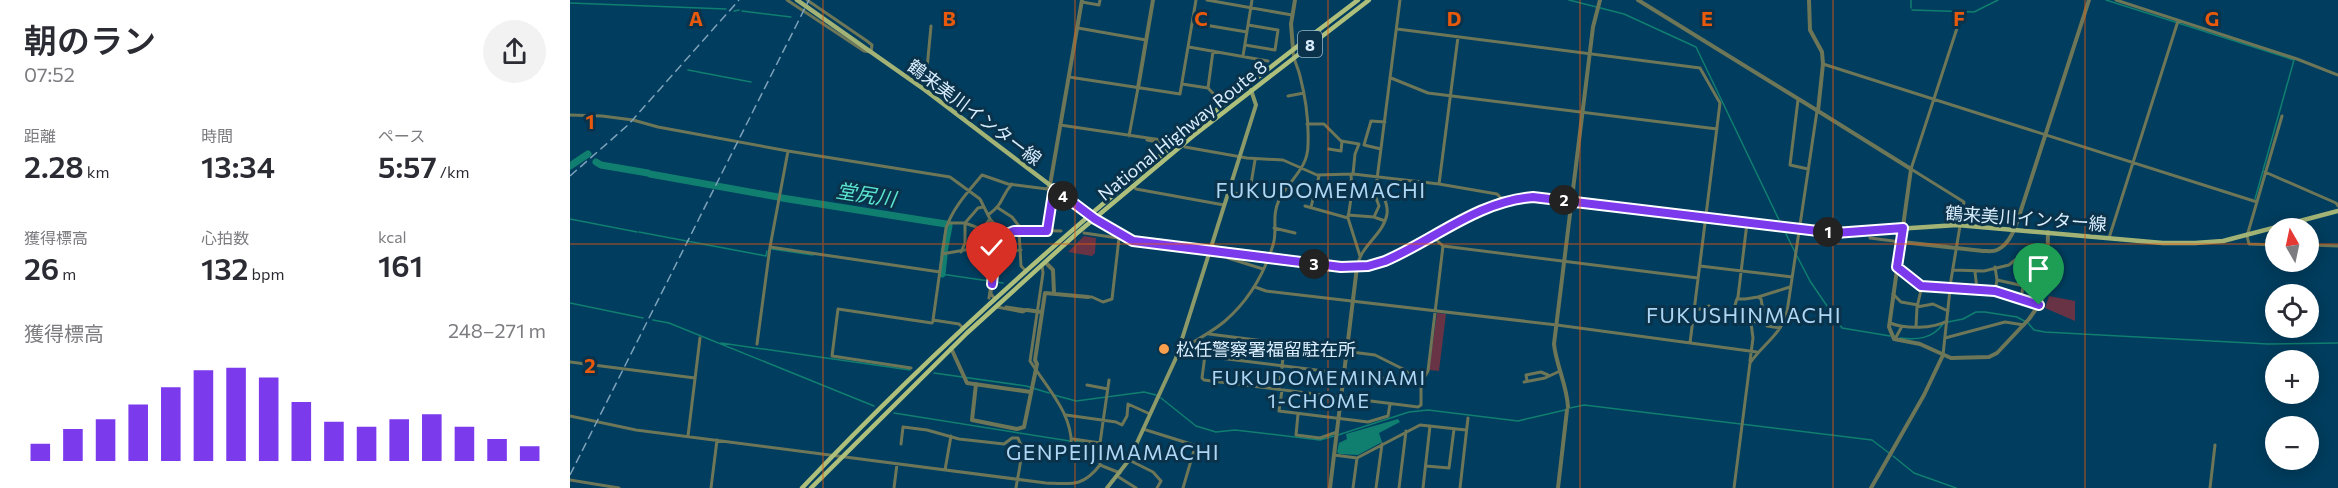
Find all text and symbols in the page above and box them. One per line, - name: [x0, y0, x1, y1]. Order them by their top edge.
- text: A: [689, 6, 703, 30]
- text: B: [942, 6, 956, 30]
- text: C: [1194, 6, 1208, 30]
- text: D: [1447, 6, 1461, 30]
- text: E: [1701, 6, 1713, 30]
- text: F: [1953, 6, 1965, 30]
- text: G: [2205, 6, 2219, 30]
- text: 朝のラン: [24, 19, 156, 60]
- button: share: [483, 20, 546, 83]
- road number: 8: [1298, 31, 1322, 57]
- street label: 鶴来美川インター線: [904, 54, 1046, 170]
- street label: National Highway Route 8: [1093, 55, 1271, 205]
- text: 07:52: [24, 62, 75, 86]
- text: 1: [585, 109, 595, 133]
- text: 距離: [24, 126, 56, 145]
- text: 時間: [201, 126, 233, 145]
- text: ペース: [378, 126, 425, 145]
- text: 2.28: [24, 147, 84, 184]
- text: 13:34: [201, 147, 275, 184]
- text: 5:57: [378, 147, 437, 184]
- text: km: [84, 162, 109, 181]
- text: /km: [437, 162, 470, 181]
- water label: 堂尻川: [834, 177, 899, 211]
- district label: FUKUDOMEMACHI: [1215, 177, 1427, 202]
- pin: 4: [1048, 181, 1078, 211]
- pin: 2: [1549, 185, 1579, 215]
- text: 4: [1058, 186, 1068, 205]
- text: 2: [1559, 190, 1569, 209]
- street label: 鶴来美川インター線: [1944, 201, 2108, 235]
- pin: 1: [1813, 217, 1843, 247]
- north arrow: [2265, 218, 2319, 272]
- map controls: [2265, 218, 2319, 470]
- pin: [966, 222, 1017, 284]
- text: 1: [1824, 222, 1832, 241]
- text: kcal: [378, 227, 407, 246]
- text: 獲得標高: [24, 228, 88, 247]
- text: 心拍数: [201, 228, 249, 247]
- icon: check: [975, 231, 1008, 264]
- pin: [2013, 243, 2064, 305]
- text: 161: [378, 246, 423, 283]
- text: 26: [24, 249, 59, 286]
- text: 132: [201, 249, 248, 286]
- pin: 3: [1299, 249, 1329, 279]
- icon: arrive: [2022, 252, 2055, 285]
- text: 3: [1309, 254, 1319, 273]
- text: m: [59, 264, 76, 283]
- text: bpm: [248, 264, 284, 283]
- button: locate: [2265, 284, 2319, 338]
- district label: FUKUSHINMACHI: [1646, 302, 1842, 327]
- text: 248–271 m: [448, 318, 546, 342]
- text: 獲得標高: [24, 321, 104, 345]
- place label: 松任警察署福留駐在所: [1176, 338, 1356, 360]
- marker: 松任警察署福留駐在所: [1157, 342, 1171, 356]
- button: +: [2265, 350, 2319, 404]
- text: 2: [584, 353, 596, 377]
- district label: FUKUDOMEMINAMI 1-CHOME: [1211, 365, 1427, 412]
- button: −: [2265, 416, 2319, 470]
- district label: GENPEIJIMAMACHI: [1006, 439, 1220, 464]

